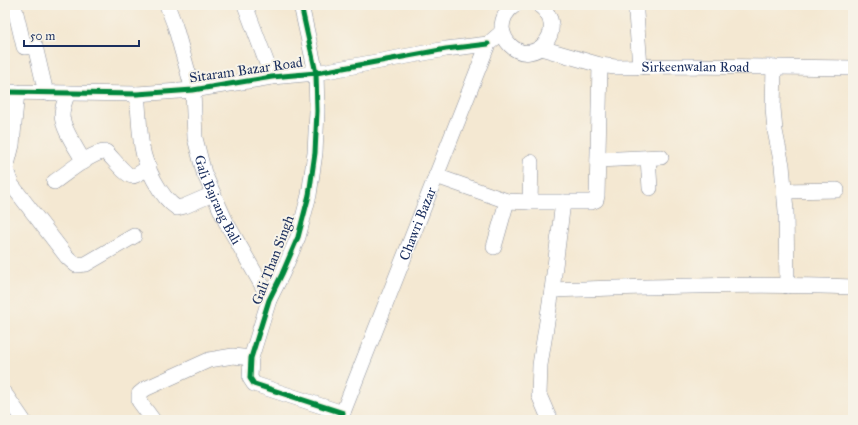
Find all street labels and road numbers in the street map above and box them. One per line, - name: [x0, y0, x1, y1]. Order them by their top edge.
- street label: Sitaram Bazar Road: [188, 54, 304, 86]
- street label: Sirkeenwalan Road: [641, 57, 749, 75]
- street label: Gali Bajrang Bali: [191, 153, 246, 248]
- street label: Chawri Bazar: [395, 184, 440, 263]
- street label: Gali Than Singh: [248, 213, 298, 307]

